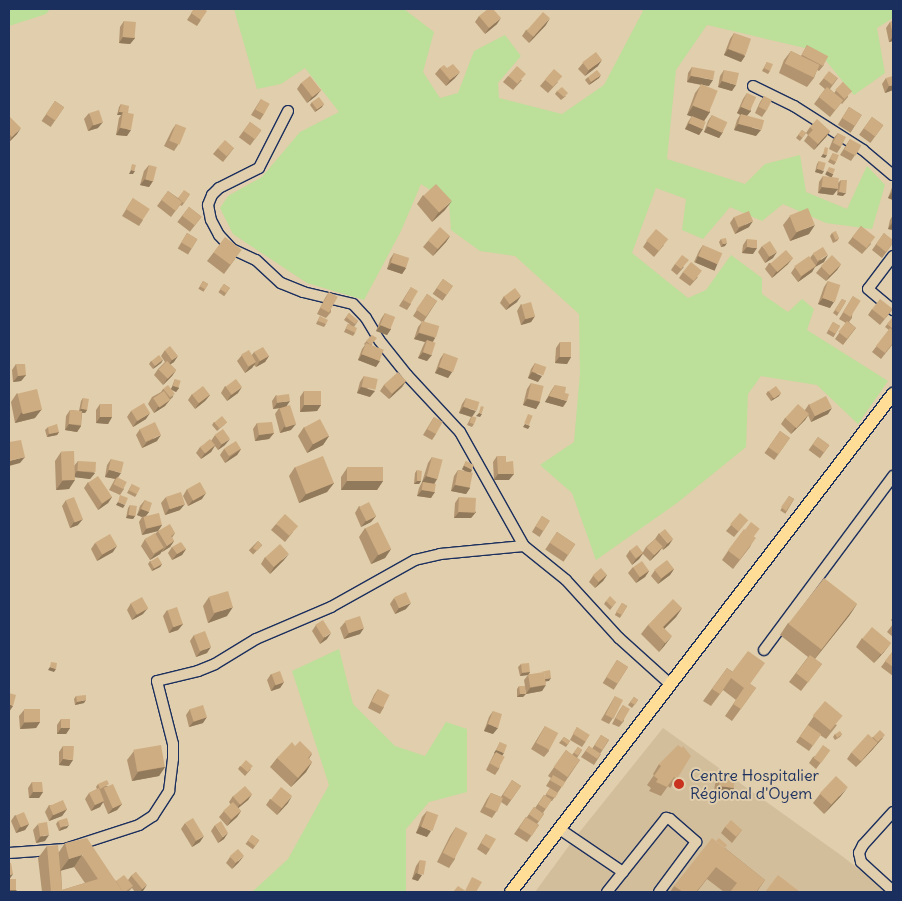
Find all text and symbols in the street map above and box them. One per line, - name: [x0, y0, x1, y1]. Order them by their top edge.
- place label: Centre Hospitalier Régional d'Oyem: [690, 765, 819, 803]
- marker: Centre Hospitalier Régional d'Oyem: [672, 777, 686, 791]

